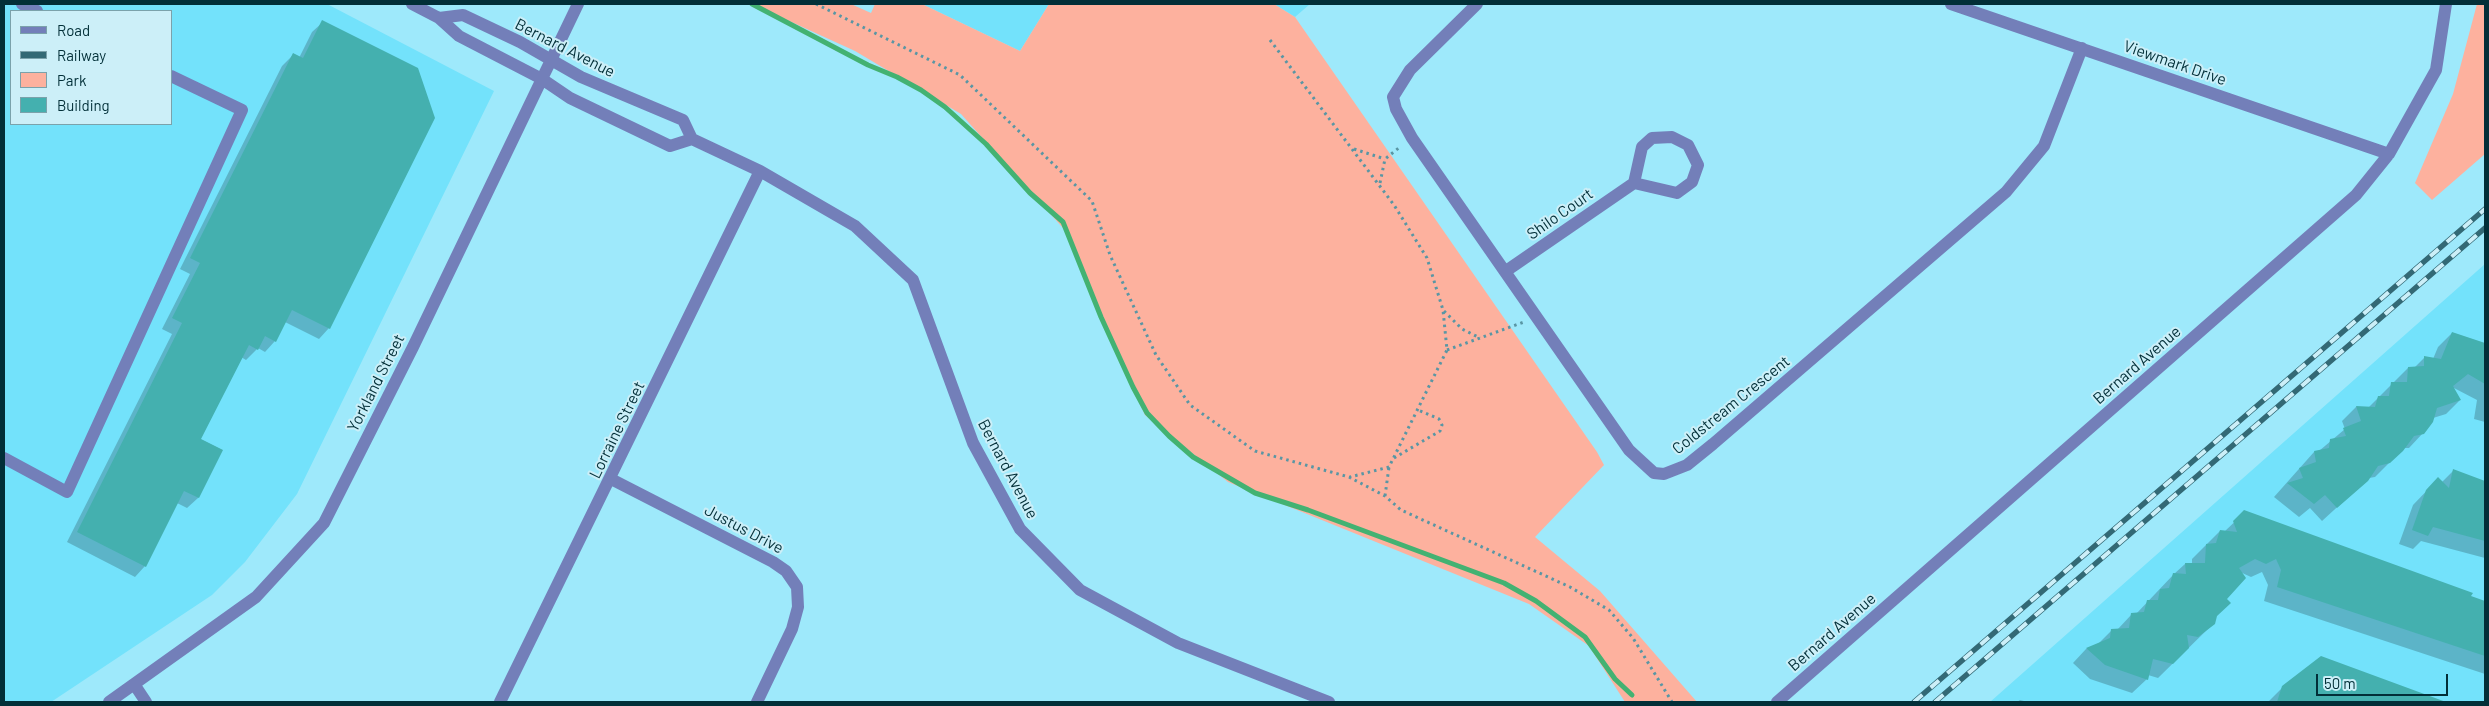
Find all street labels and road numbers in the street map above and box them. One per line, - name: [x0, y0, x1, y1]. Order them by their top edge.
- street label: Bernard Avenue: [512, 15, 618, 81]
- street label: Viewmark Drive: [2121, 36, 2229, 90]
- street label: Shilo Court: [1523, 184, 1597, 244]
- street label: Bernard Avenue: [2089, 322, 2185, 408]
- street label: Yorkland Street: [343, 331, 409, 435]
- street label: Coldstream Crescent: [1668, 352, 1794, 458]
- street label: Lorraine Street: [585, 378, 649, 482]
- street label: Bernard Avenue: [974, 416, 1042, 522]
- street label: Justus Drive: [701, 500, 787, 558]
- street label: Bernard Avenue: [1784, 589, 1880, 675]

